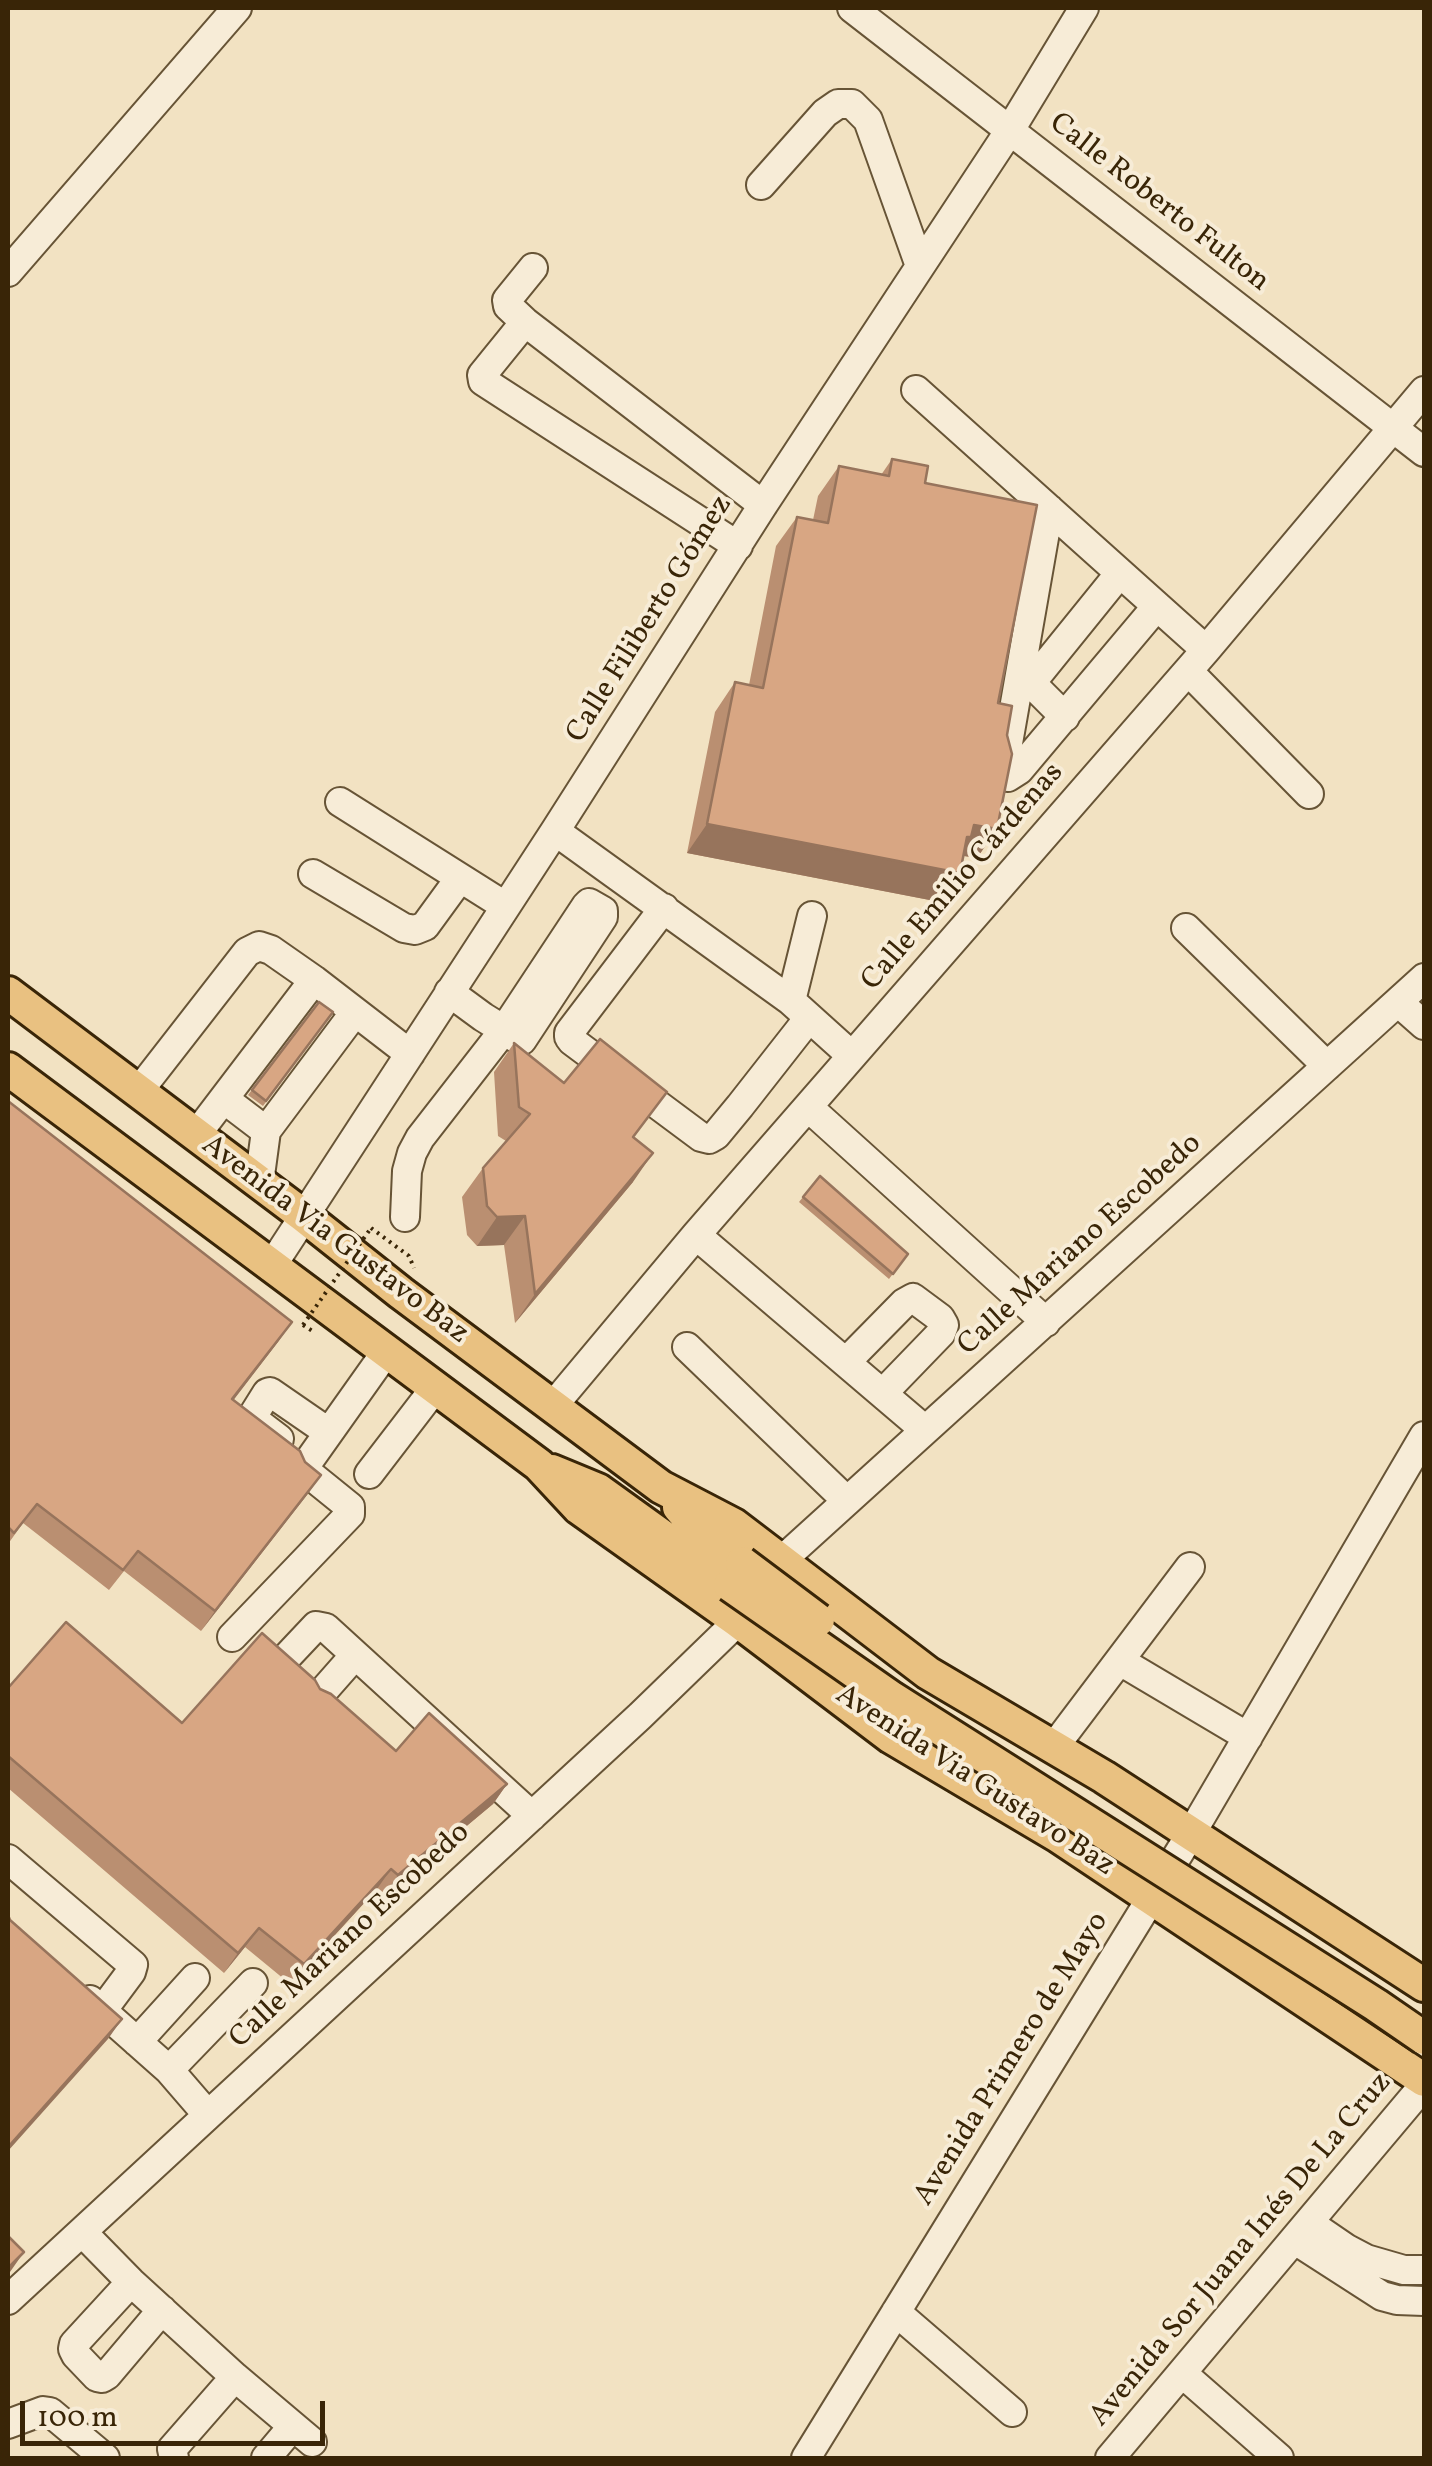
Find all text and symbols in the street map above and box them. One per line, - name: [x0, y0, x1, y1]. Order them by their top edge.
- street label: Calle Roberto Fulton: [1041, 107, 1275, 301]
- street label: Calle Filiberto Gómez: [560, 490, 742, 750]
- street label: Calle Emilio Cárdenas: [855, 757, 1073, 999]
- street label: Calle Mariano Escobedo: [952, 1127, 1210, 1365]
- street label: Avenida Via Gustavo Baz: [193, 1129, 475, 1353]
- street label: Avenida Via Gustavo Baz: [828, 1678, 1120, 1886]
- street label: Calle Mariano Escobedo: [223, 1816, 479, 2058]
- street label: Avenida Primero de Mayo: [908, 1907, 1118, 2213]
- street label: Avenida Sor Juana Inés De La Cruz: [1083, 2067, 1401, 2435]
- scale bar: [25, 2381, 330, 2443]
- text: 100 m: [37, 2397, 118, 2439]

